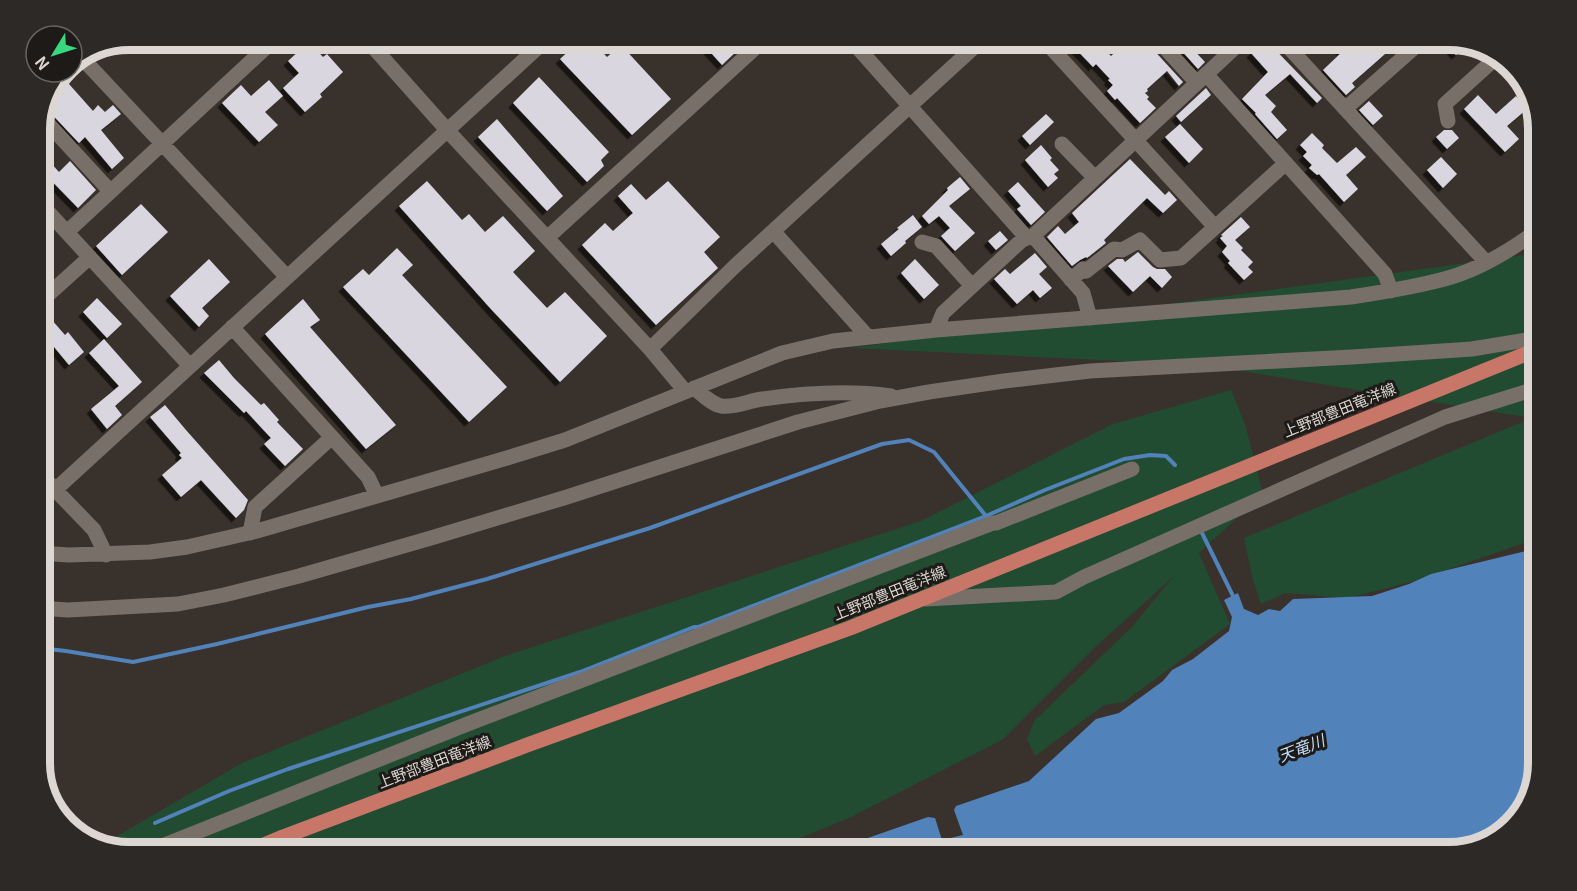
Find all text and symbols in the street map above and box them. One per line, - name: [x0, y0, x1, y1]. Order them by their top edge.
- north arrow: [24, 24, 84, 84]
- text: N: [28, 52, 55, 76]
- street label: 上野部豊田竜洋線: [1279, 377, 1399, 441]
- street label: 上野部豊田竜洋線: [829, 560, 949, 624]
- water label: 天竜川: [1274, 726, 1330, 767]
- street label: 上野部豊田竜洋線: [374, 730, 494, 792]

